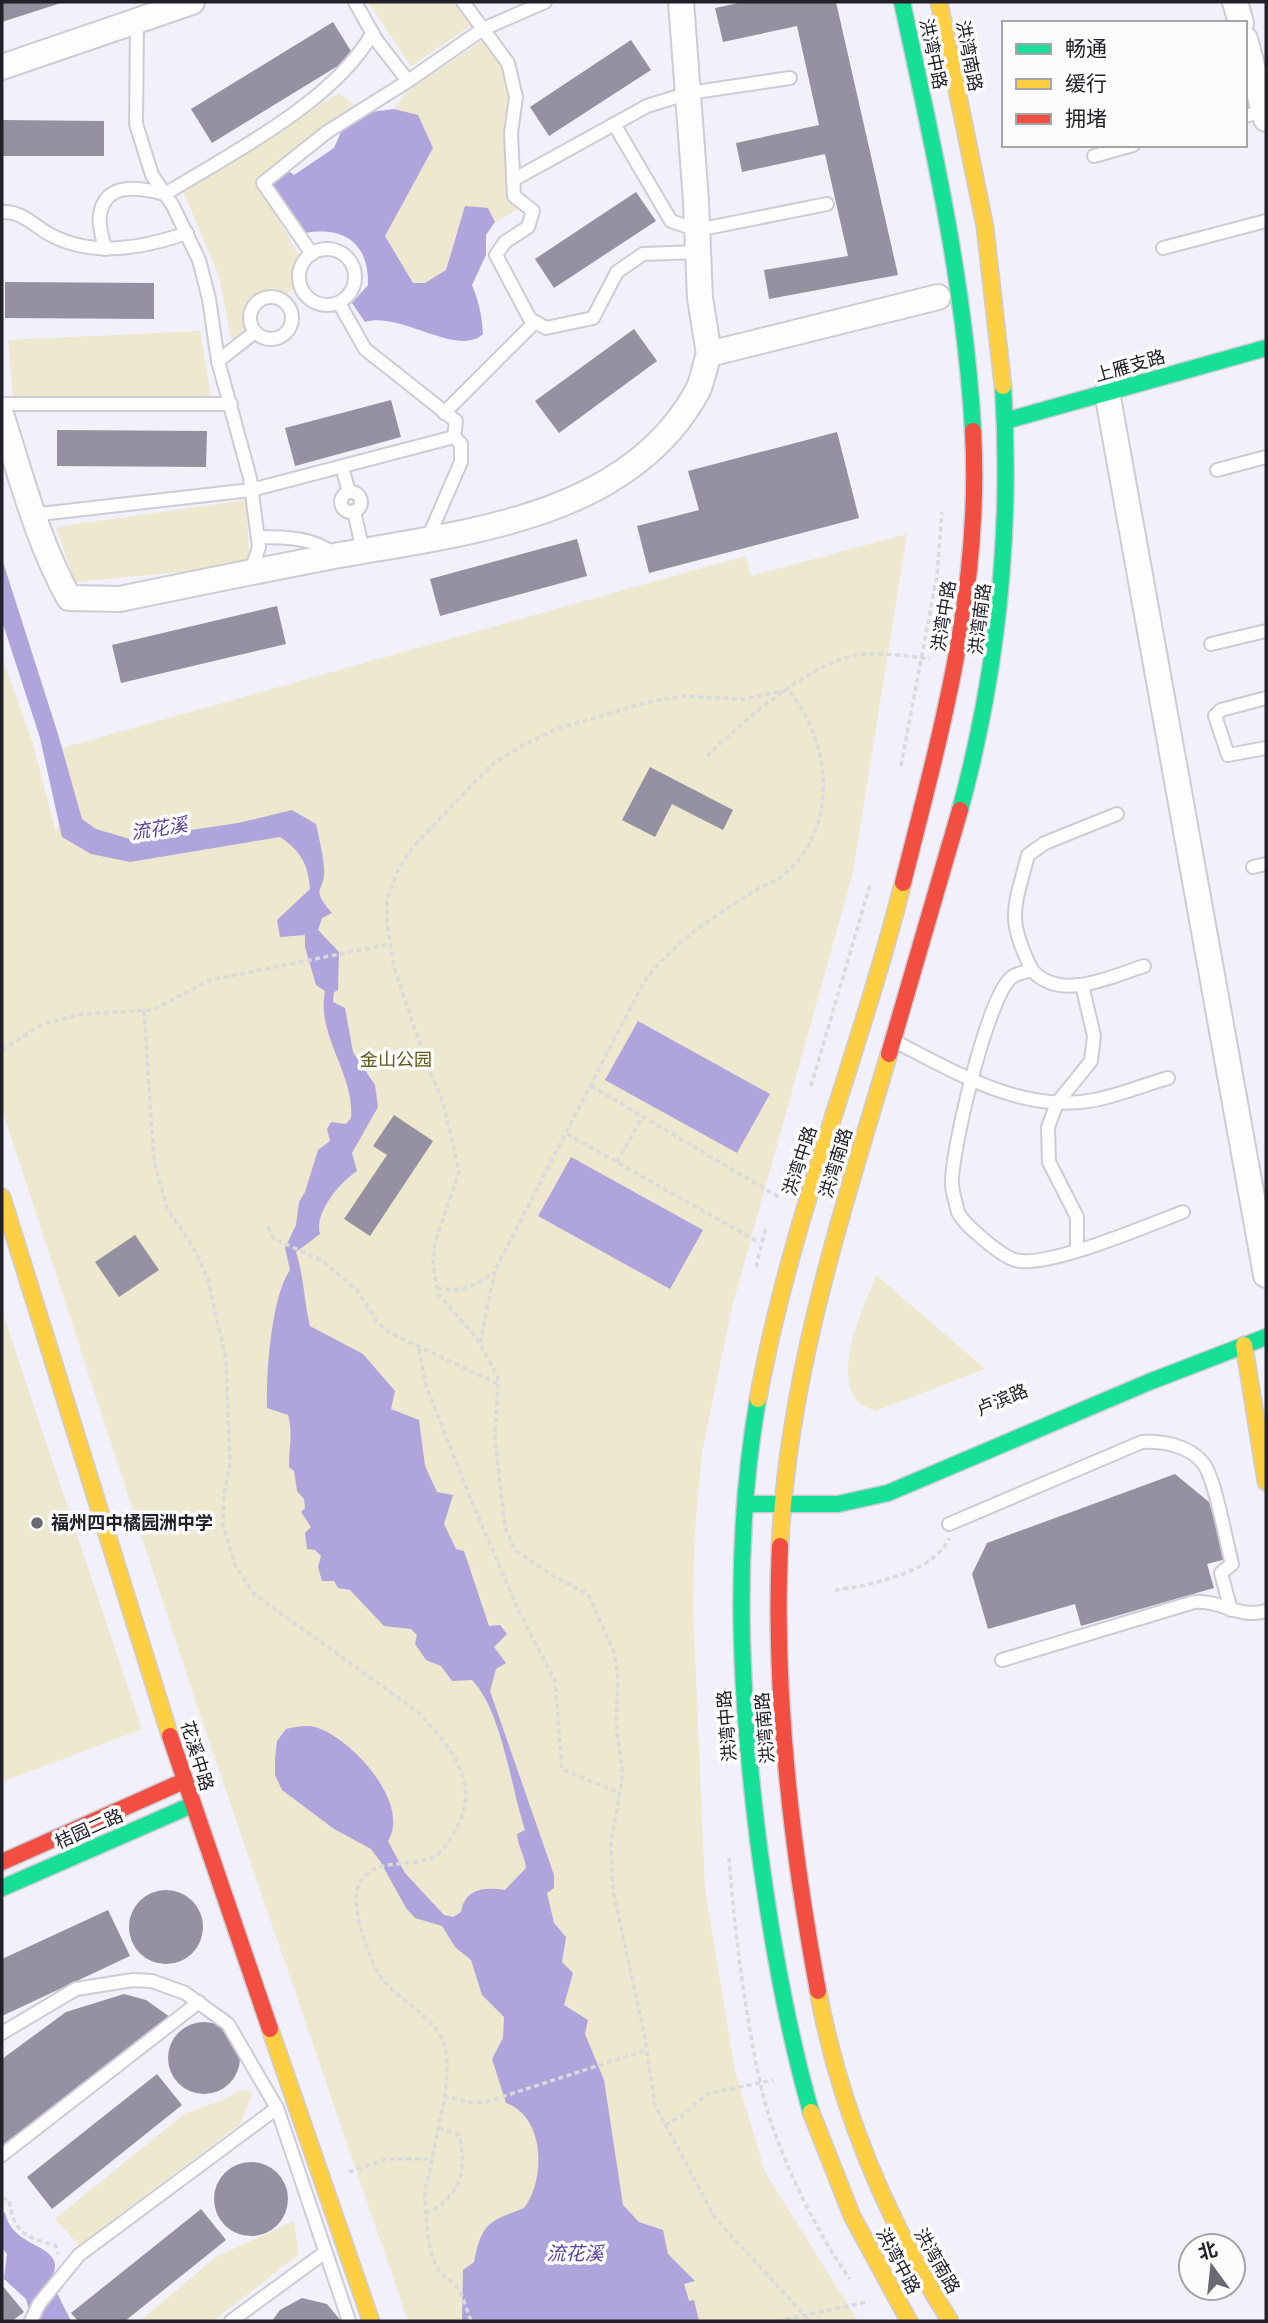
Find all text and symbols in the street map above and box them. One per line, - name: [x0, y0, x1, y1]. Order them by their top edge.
- street label: 洪湾中路: [916, 16, 951, 91]
- street label: 洪湾南路: [952, 19, 987, 93]
- legend: [1002, 21, 1247, 147]
- text: 畅通: [1065, 36, 1107, 61]
- text: 缓行: [1065, 71, 1107, 96]
- text: 拥堵: [1065, 106, 1107, 131]
- street label: 上雁支路: [1092, 346, 1167, 386]
- street label: 洪湾中路: [928, 579, 960, 653]
- street label: 洪湾南路: [965, 582, 994, 656]
- water label: 流花溪: [129, 812, 191, 844]
- park label: 金山公园: [360, 1049, 432, 1070]
- street label: 洪湾中路: [778, 1123, 821, 1198]
- street label: 洪湾南路: [815, 1125, 856, 1200]
- street label: 卢滨路: [973, 1379, 1031, 1420]
- place label: 福州四中橘园洲中学: [51, 1512, 213, 1533]
- marker: 福州四中橘园洲中学: [29, 1515, 45, 1531]
- street label: 洪湾中路: [713, 1689, 740, 1763]
- street label: 洪湾南路: [751, 1691, 778, 1765]
- street label: 花溪中路: [177, 1718, 218, 1793]
- street label: 桔园二路: [52, 1804, 126, 1853]
- street label: 洪湾中路: [872, 2224, 925, 2297]
- street label: 洪湾南路: [910, 2224, 965, 2297]
- north arrow: [1177, 2232, 1247, 2302]
- text: 北: [1196, 2237, 1220, 2265]
- water label: 流花溪: [546, 2242, 605, 2265]

